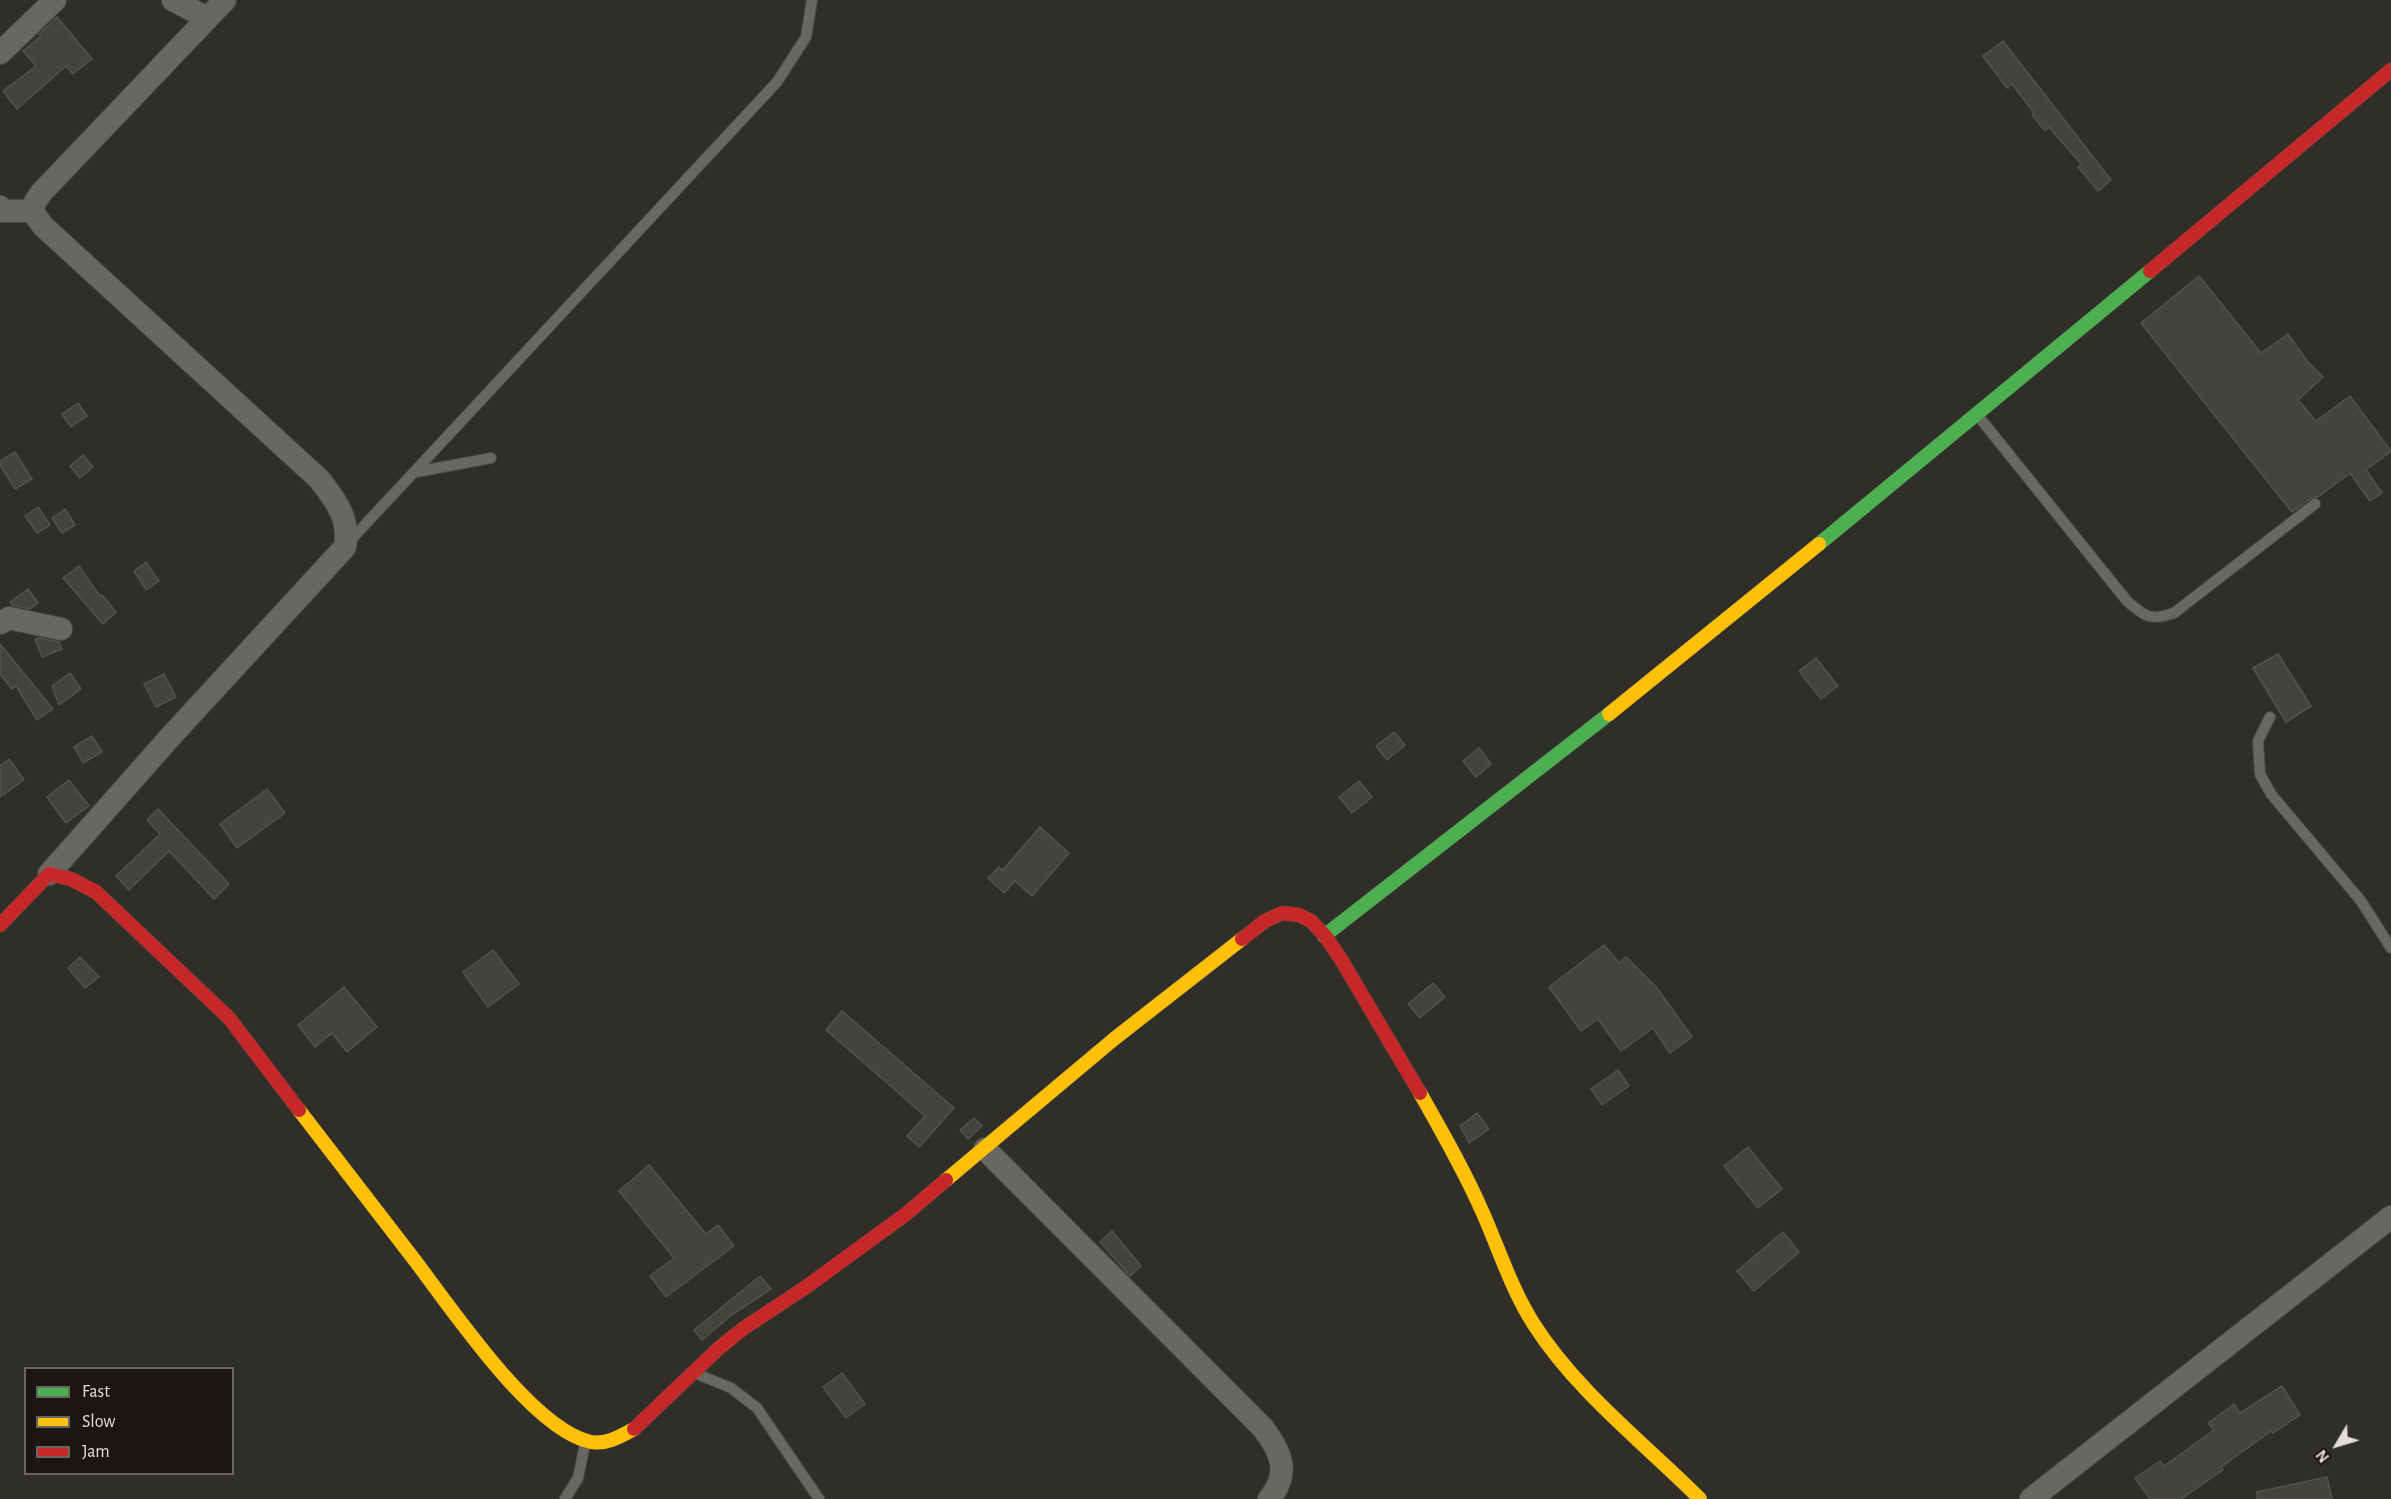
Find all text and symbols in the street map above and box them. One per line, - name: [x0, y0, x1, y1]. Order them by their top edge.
- legend: [24, 1367, 234, 1475]
- text: Fast: [82, 1383, 110, 1401]
- text: Slow: [82, 1413, 115, 1431]
- north arrow: [2307, 1415, 2367, 1475]
- text: Jam: [82, 1443, 110, 1461]
- text: N: [2313, 1447, 2333, 1465]

